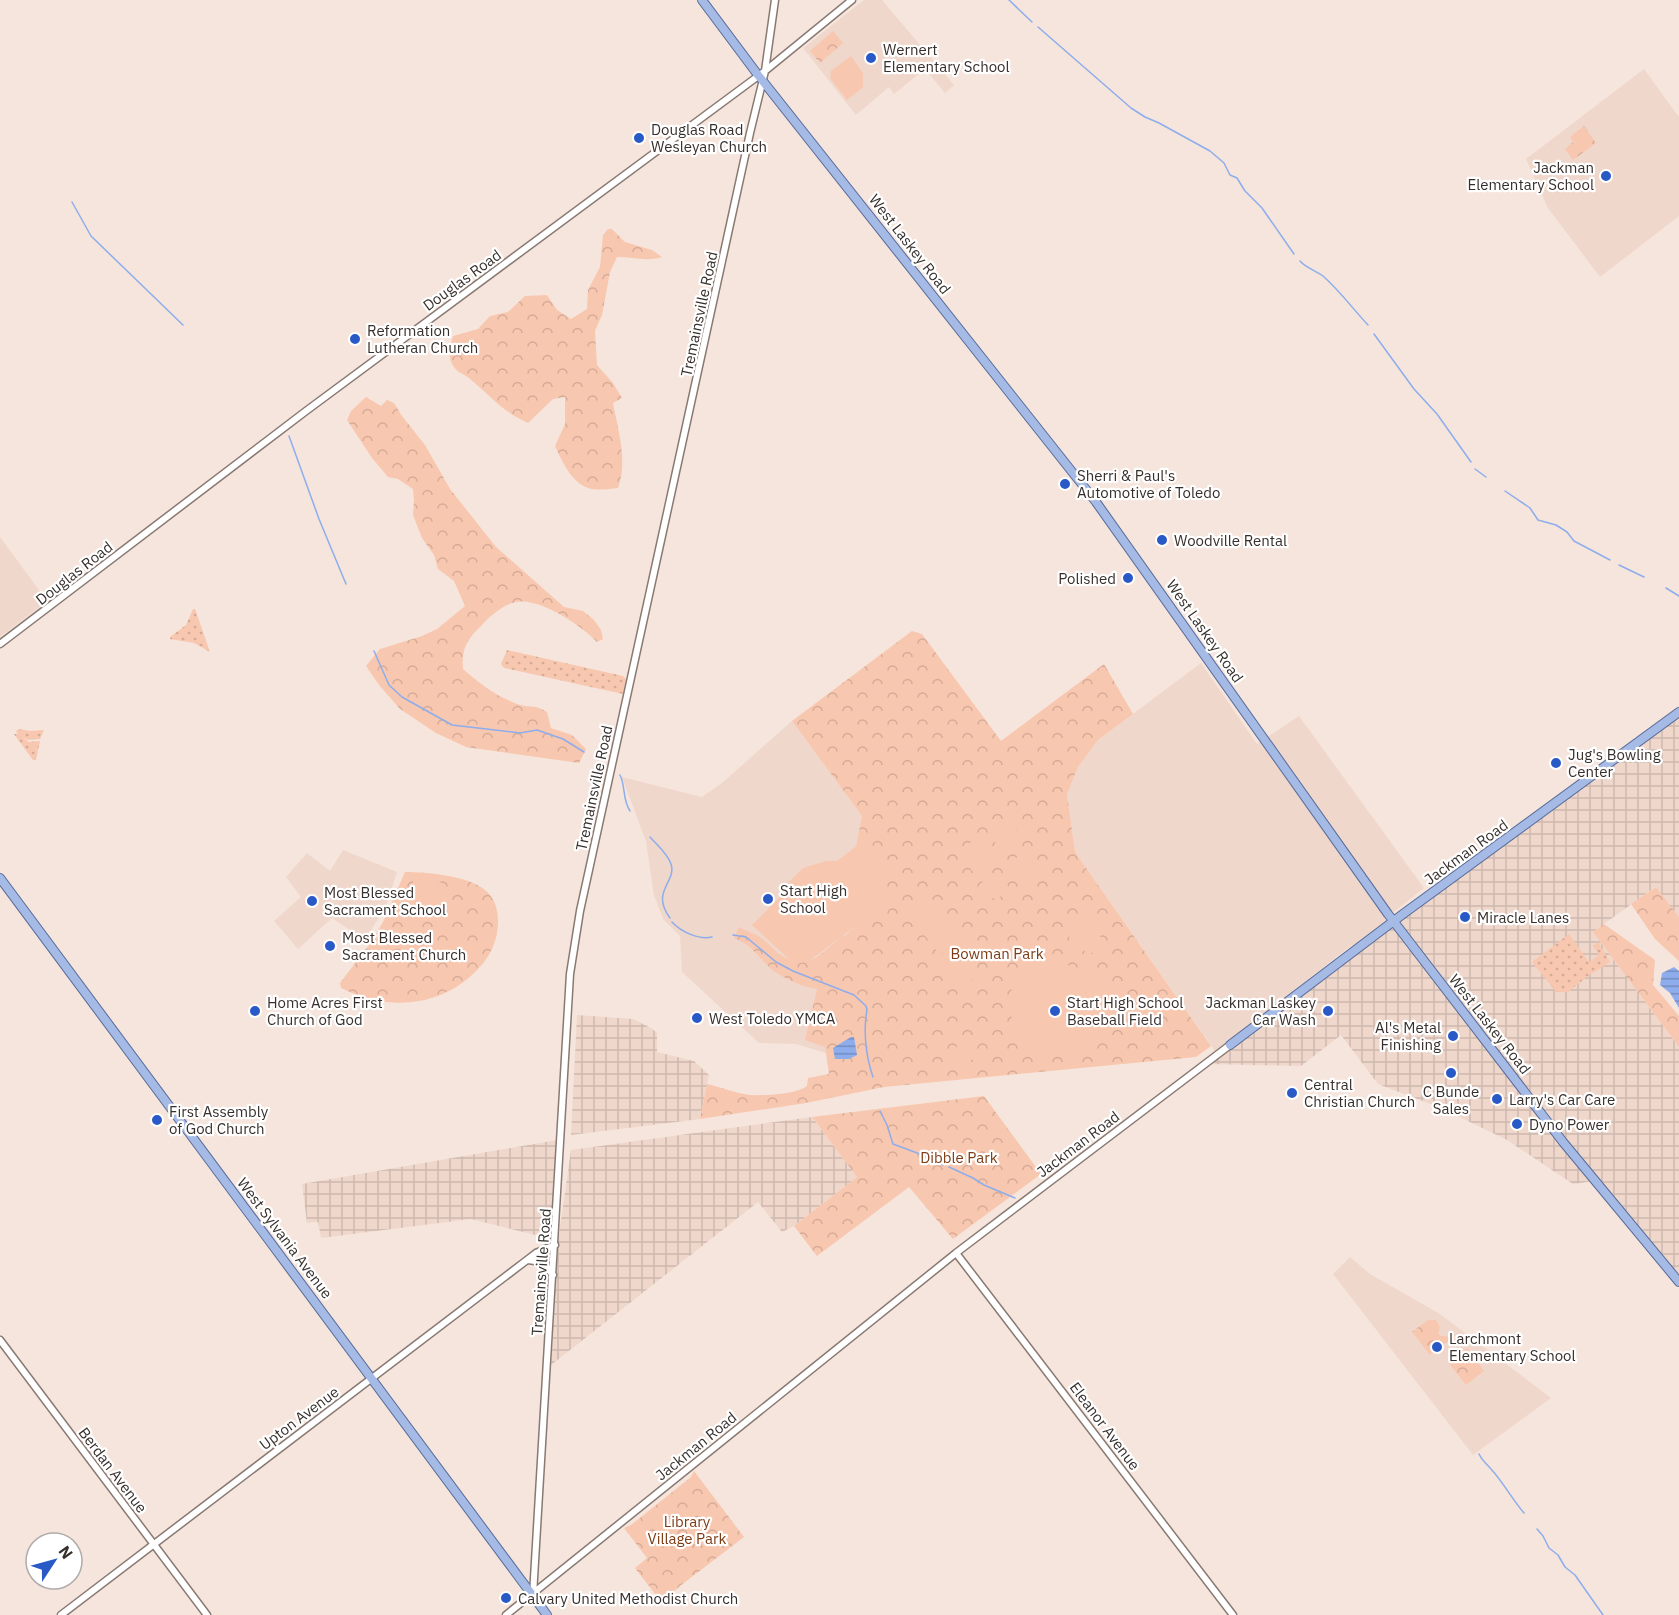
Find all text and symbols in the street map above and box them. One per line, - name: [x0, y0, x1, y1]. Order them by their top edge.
- place label: Wernert Elementary School: [883, 40, 1010, 76]
- marker: Wernert Elementary School: [864, 51, 878, 65]
- place label: Douglas Road Wesleyan Church: [651, 120, 767, 156]
- marker: Douglas Road Wesleyan Church: [632, 131, 646, 145]
- place label: Jackman Elementary School: [1467, 158, 1594, 194]
- marker: Jackman Elementary School: [1599, 169, 1613, 183]
- street label: West Laskey Road: [865, 190, 955, 298]
- street label: Douglas Road: [419, 245, 505, 315]
- street label: Tremainsville Road: [676, 250, 722, 378]
- place label: Reformation Lutheran Church: [367, 321, 478, 357]
- marker: Reformation Lutheran Church: [348, 332, 362, 346]
- place label: Sherri & Paul's Automotive of Toledo: [1077, 466, 1220, 502]
- marker: Sherri & Paul's Automotive of Toledo: [1058, 477, 1072, 491]
- place label: Woodville Rental: [1174, 531, 1287, 550]
- marker: Woodville Rental: [1155, 533, 1169, 547]
- street label: Douglas Road: [32, 537, 116, 609]
- place label: Polished: [1058, 569, 1116, 588]
- marker: Polished: [1121, 571, 1135, 585]
- street label: West Laskey Road: [1162, 576, 1248, 686]
- street label: Tremainsville Road: [571, 724, 617, 852]
- place label: Jug's Bowling Center: [1568, 745, 1661, 781]
- marker: Jug's Bowling Center: [1549, 756, 1563, 770]
- street label: Jackman Road: [1420, 815, 1512, 889]
- place label: Start High School: [780, 881, 847, 917]
- place label: Most Blessed Sacrament School: [324, 883, 446, 919]
- marker: Start High School: [761, 892, 775, 906]
- marker: Most Blessed Sacrament School: [305, 894, 319, 908]
- place label: Miracle Lanes: [1477, 908, 1569, 927]
- marker: Miracle Lanes: [1458, 910, 1472, 924]
- place label: Most Blessed Sacrament Church: [342, 928, 466, 964]
- marker: Most Blessed Sacrament Church: [323, 939, 337, 953]
- park label: Bowman Park: [950, 944, 1044, 963]
- street label: West Laskey Road: [1445, 970, 1535, 1078]
- place label: Home Acres First Church of God: [267, 993, 383, 1029]
- place label: Start High School Baseball Field: [1067, 993, 1183, 1029]
- place label: Jackman Laskey Car Wash: [1206, 993, 1317, 1029]
- marker: Home Acres First Church of God: [248, 1004, 262, 1018]
- marker: Start High School Baseball Field: [1048, 1004, 1062, 1018]
- marker: Jackman Laskey Car Wash: [1321, 1004, 1335, 1018]
- place label: West Toledo YMCA: [709, 1009, 836, 1028]
- marker: West Toledo YMCA: [690, 1011, 704, 1025]
- place label: Al's Metal Finishing: [1375, 1018, 1441, 1054]
- marker: Al's Metal Finishing: [1446, 1029, 1460, 1043]
- marker: C Bunde Sales: [1444, 1066, 1458, 1080]
- place label: Central Christian Church: [1304, 1075, 1415, 1111]
- place label: C Bunde Sales: [1423, 1082, 1479, 1118]
- marker: Central Christian Church: [1285, 1086, 1299, 1100]
- place label: Larry's Car Care: [1509, 1090, 1615, 1109]
- marker: Larry's Car Care: [1490, 1092, 1504, 1106]
- place label: First Assembly of God Church: [169, 1102, 269, 1138]
- street label: Jackman Road: [1033, 1107, 1123, 1181]
- marker: First Assembly of God Church: [150, 1113, 164, 1127]
- place label: Dyno Power: [1529, 1115, 1610, 1134]
- marker: Dyno Power: [1510, 1117, 1524, 1131]
- park label: Dibble Park: [920, 1148, 998, 1167]
- street label: West Sylvania Avenue: [233, 1174, 337, 1302]
- street label: Tremainsville Road: [527, 1208, 555, 1336]
- place label: Larchmont Elementary School: [1449, 1329, 1576, 1365]
- marker: Larchmont Elementary School: [1430, 1340, 1444, 1354]
- street label: Eleanor Avenue: [1066, 1378, 1144, 1474]
- street label: Upton Avenue: [256, 1382, 342, 1454]
- street label: Jackman Road: [652, 1408, 740, 1484]
- street label: Berdan Avenue: [75, 1423, 151, 1517]
- park label: Library Village Park: [648, 1512, 727, 1548]
- north arrow: [24, 1531, 84, 1591]
- text: N: [55, 1542, 78, 1563]
- place label: Calvary United Methodist Church: [518, 1589, 738, 1608]
- marker: Calvary United Methodist Church: [499, 1591, 513, 1605]

